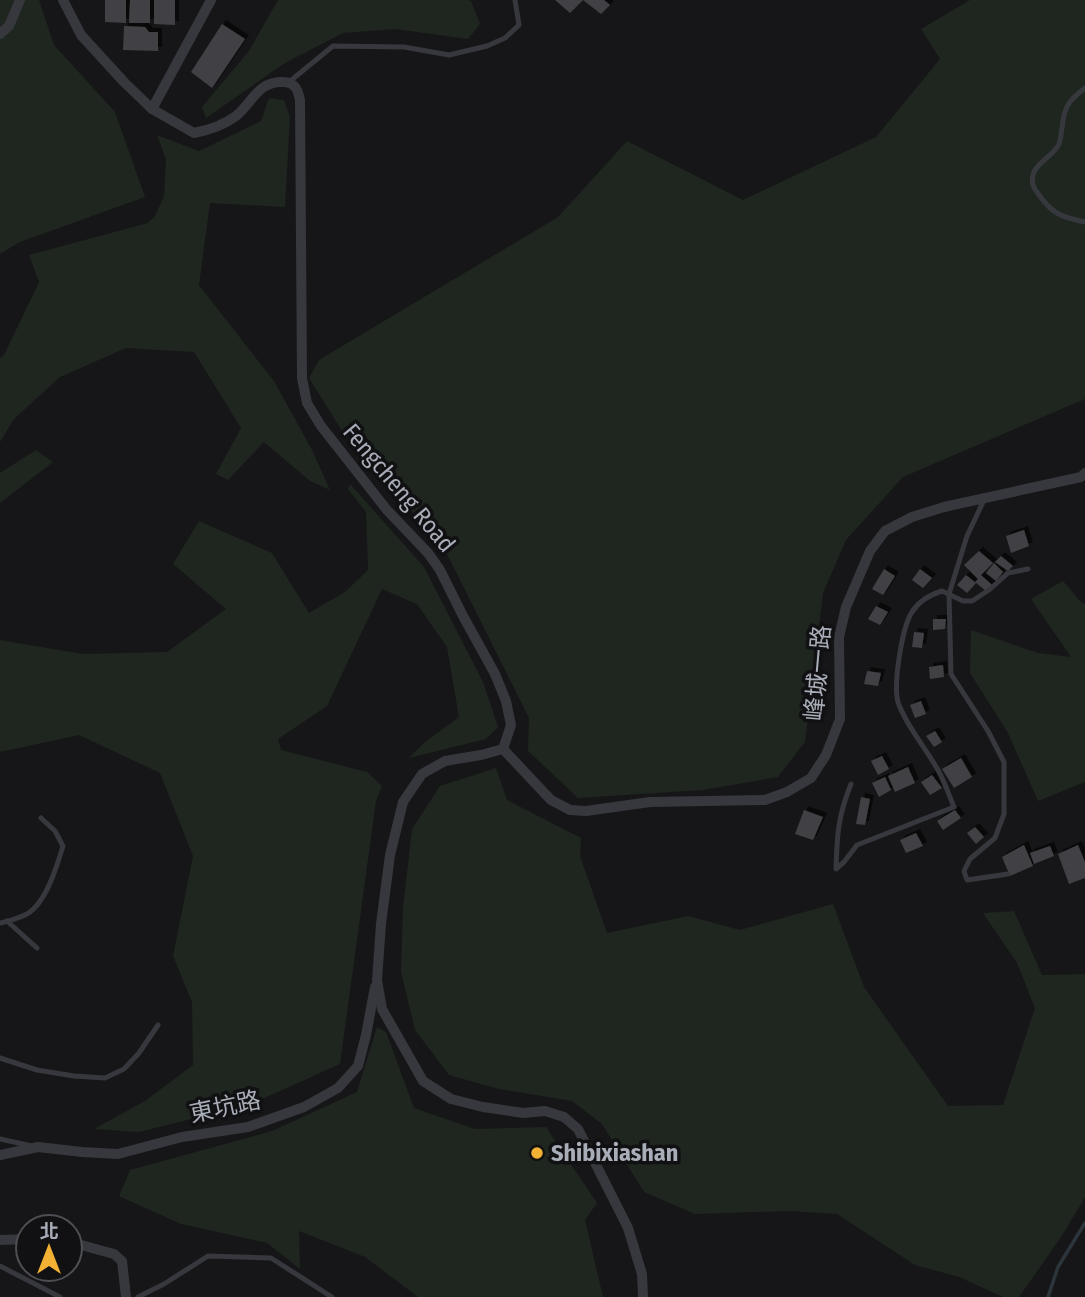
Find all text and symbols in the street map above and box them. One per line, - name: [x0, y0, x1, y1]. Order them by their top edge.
- street label: Fengcheng Road: [337, 418, 461, 558]
- street label: 峰城一路: [800, 624, 836, 722]
- street label: 東坑路: [187, 1086, 263, 1128]
- place label: Shibixiashan: [551, 1139, 678, 1167]
- marker: Shibixiashan: [529, 1145, 545, 1161]
- north arrow: [14, 1213, 84, 1283]
- text: 北: [39, 1220, 59, 1243]

